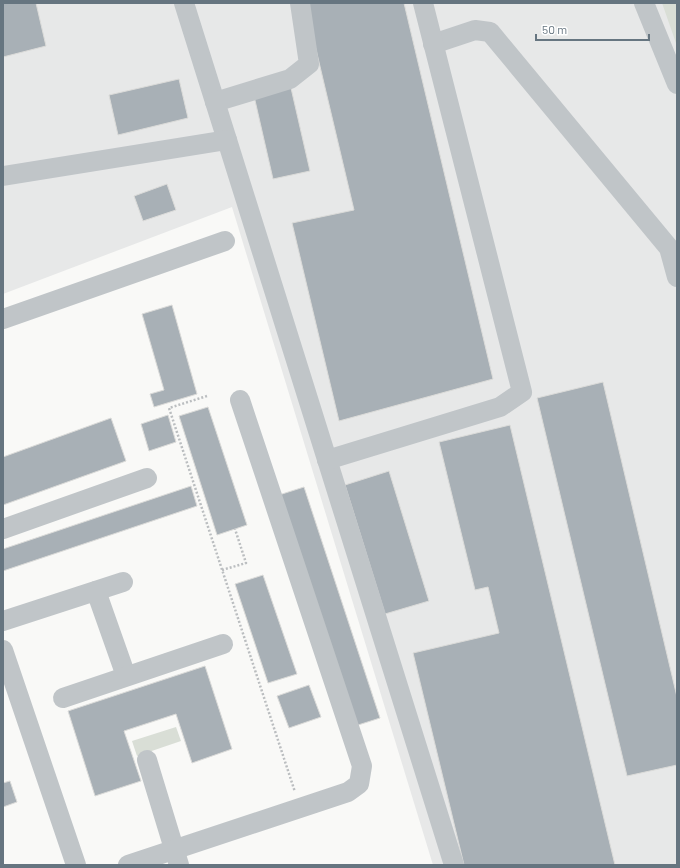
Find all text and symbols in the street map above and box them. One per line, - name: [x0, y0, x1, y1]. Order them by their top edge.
- scale bar: [536, 16, 649, 42]
- text: 50 m: [542, 22, 567, 36]

